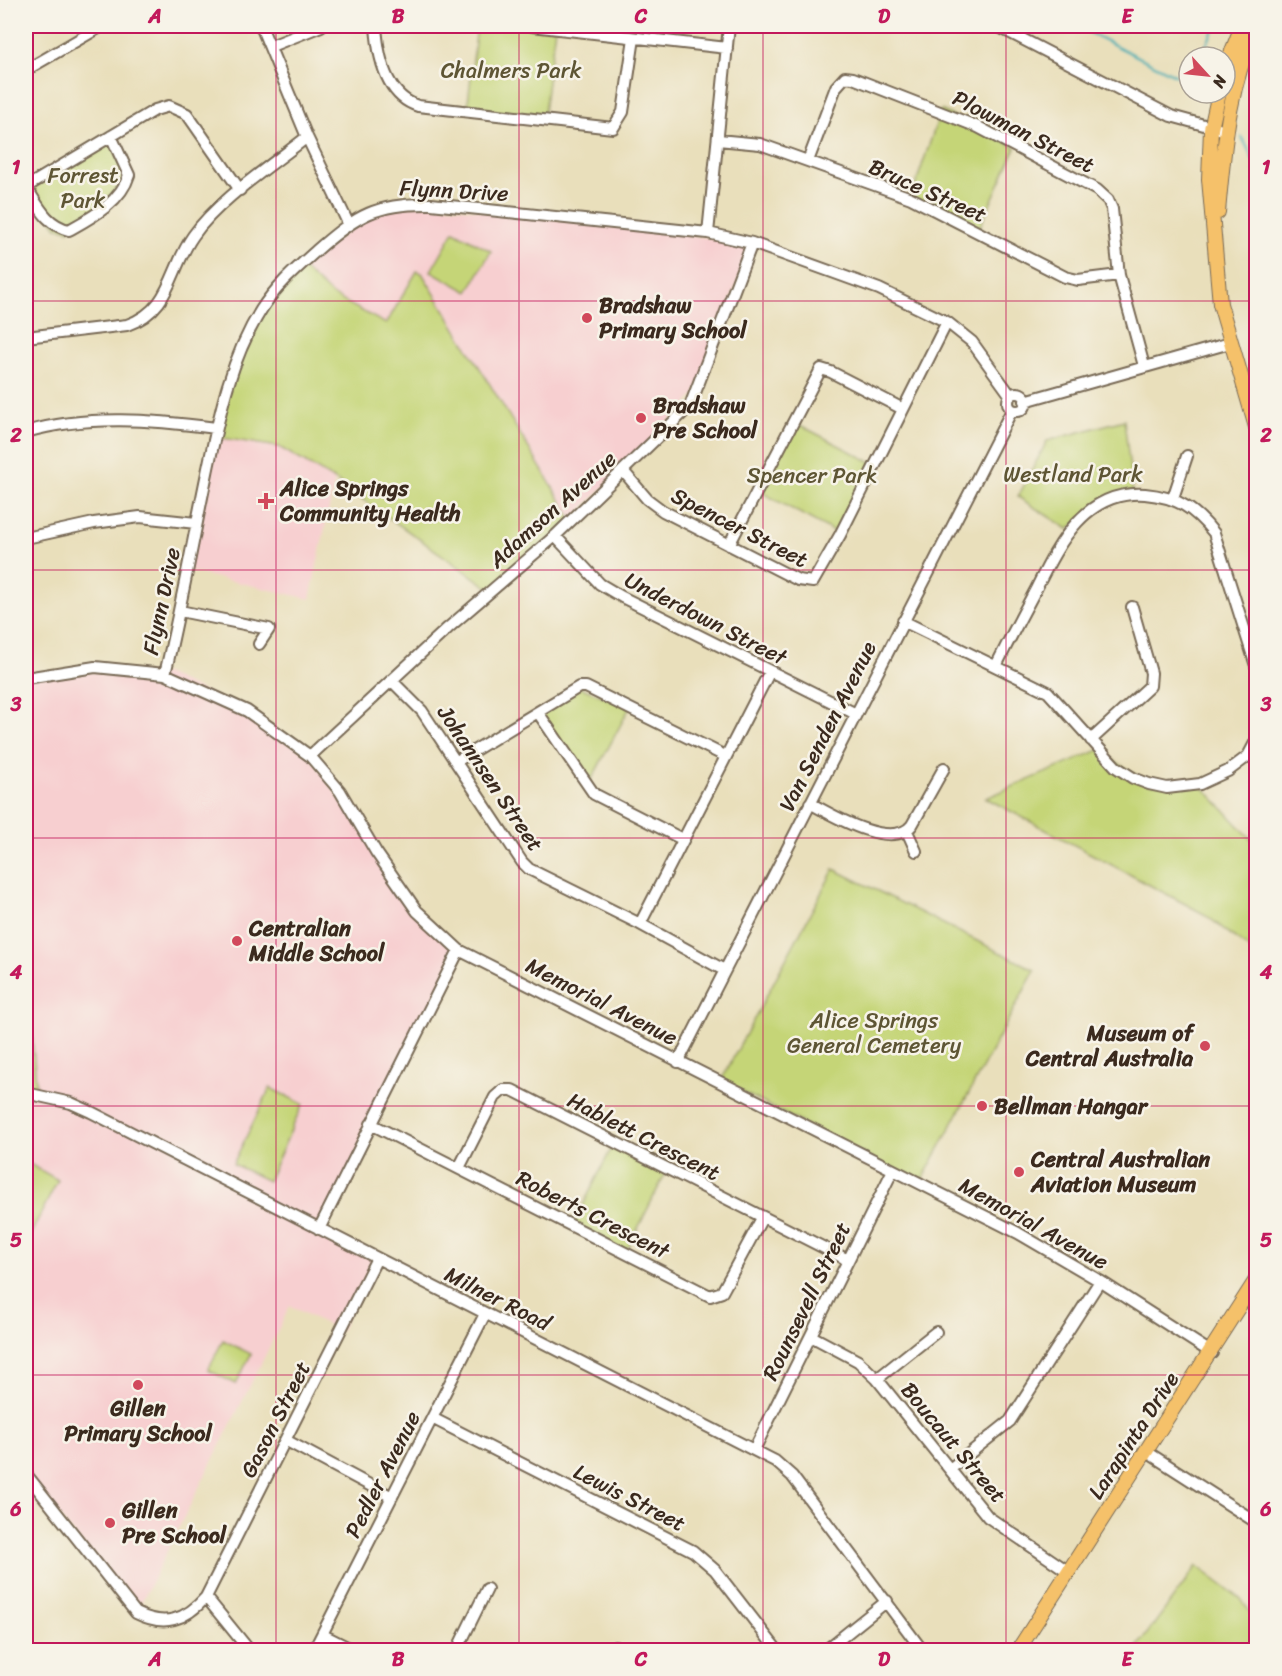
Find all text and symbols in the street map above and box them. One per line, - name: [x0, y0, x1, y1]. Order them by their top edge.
- text: A: [147, 0, 162, 34]
- text: B: [392, 0, 405, 34]
- text: C: [634, 0, 648, 34]
- text: D: [878, 0, 891, 34]
- text: E: [1121, 0, 1134, 34]
- north arrow: [1177, 45, 1237, 105]
- park label: Chalmers Park: [441, 51, 582, 90]
- text: N: [1204, 69, 1236, 94]
- street label: Plowman Street: [946, 79, 1102, 184]
- street label: Bruce Street: [862, 147, 994, 234]
- text: 1: [12, 150, 21, 185]
- text: 1: [1262, 150, 1271, 185]
- park label: Forrest Park: [47, 156, 119, 220]
- street label: Flynn Drive: [399, 168, 509, 213]
- place label: Bradshaw Primary School: [599, 286, 748, 350]
- marker: Bradshaw Primary School: [580, 311, 594, 325]
- place label: Bradshaw Pre School: [653, 386, 759, 450]
- marker: Bradshaw Pre School: [634, 411, 648, 425]
- text: 2: [9, 418, 22, 453]
- text: 2: [1259, 418, 1272, 453]
- street label: Adamson Avenue: [478, 441, 626, 579]
- park label: Westland Park: [1003, 455, 1143, 494]
- park label: Spencer Park: [747, 456, 877, 495]
- place label: Alice Springs Community Health: [279, 469, 461, 533]
- street label: Spencer Street: [664, 476, 816, 579]
- marker: Alice Springs Community Health: [257, 492, 275, 510]
- street label: Flynn Drive: [131, 544, 192, 658]
- street label: Underdown Street: [618, 561, 795, 677]
- street label: Van Senden Avenue: [768, 634, 887, 818]
- text: 3: [10, 687, 22, 722]
- text: 3: [1260, 687, 1272, 722]
- street label: Johannsen Street: [426, 696, 555, 860]
- place label: Centralian Middle School: [248, 909, 385, 973]
- marker: Centralian Middle School: [230, 934, 244, 948]
- street label: Memorial Avenue: [519, 946, 685, 1057]
- text: 4: [9, 955, 23, 990]
- text: 4: [1259, 955, 1273, 990]
- park label: Alice Springs General Cemetery: [787, 1001, 962, 1065]
- place label: Museum of Central Australia: [1025, 1014, 1195, 1078]
- marker: Museum of Central Australia: [1198, 1039, 1212, 1053]
- street label: Hablett Crescent: [560, 1081, 728, 1192]
- place label: Bellman Hangar: [994, 1087, 1149, 1126]
- marker: Bellman Hangar: [975, 1099, 989, 1113]
- place label: Central Australian Aviation Museum: [1030, 1140, 1210, 1204]
- street label: Roberts Crescent: [509, 1159, 677, 1270]
- marker: Central Australian Aviation Museum: [1012, 1165, 1026, 1179]
- street label: Memorial Avenue: [952, 1166, 1116, 1281]
- street label: Rounsevell Street: [751, 1215, 862, 1387]
- text: 5: [10, 1223, 22, 1258]
- text: 5: [1260, 1223, 1272, 1258]
- street label: Milner Road: [438, 1255, 559, 1343]
- street label: Gason Street: [229, 1354, 322, 1485]
- street label: Larapinta Drive: [1077, 1363, 1190, 1507]
- street label: Boucaut Street: [891, 1373, 1017, 1512]
- marker: Gillen Primary School: [131, 1378, 145, 1392]
- place label: Gillen Primary School: [64, 1389, 213, 1453]
- street label: Pedler Avenue: [334, 1404, 431, 1545]
- street label: Lewis Street: [567, 1452, 693, 1543]
- place label: Gillen Pre School: [121, 1491, 228, 1555]
- text: 6: [9, 1492, 22, 1527]
- text: 6: [1259, 1492, 1272, 1527]
- marker: Gillen Pre School: [103, 1516, 117, 1530]
- text: A: [147, 1642, 162, 1676]
- text: B: [392, 1642, 405, 1676]
- text: C: [634, 1642, 648, 1676]
- text: D: [878, 1642, 891, 1676]
- text: E: [1121, 1642, 1134, 1676]

